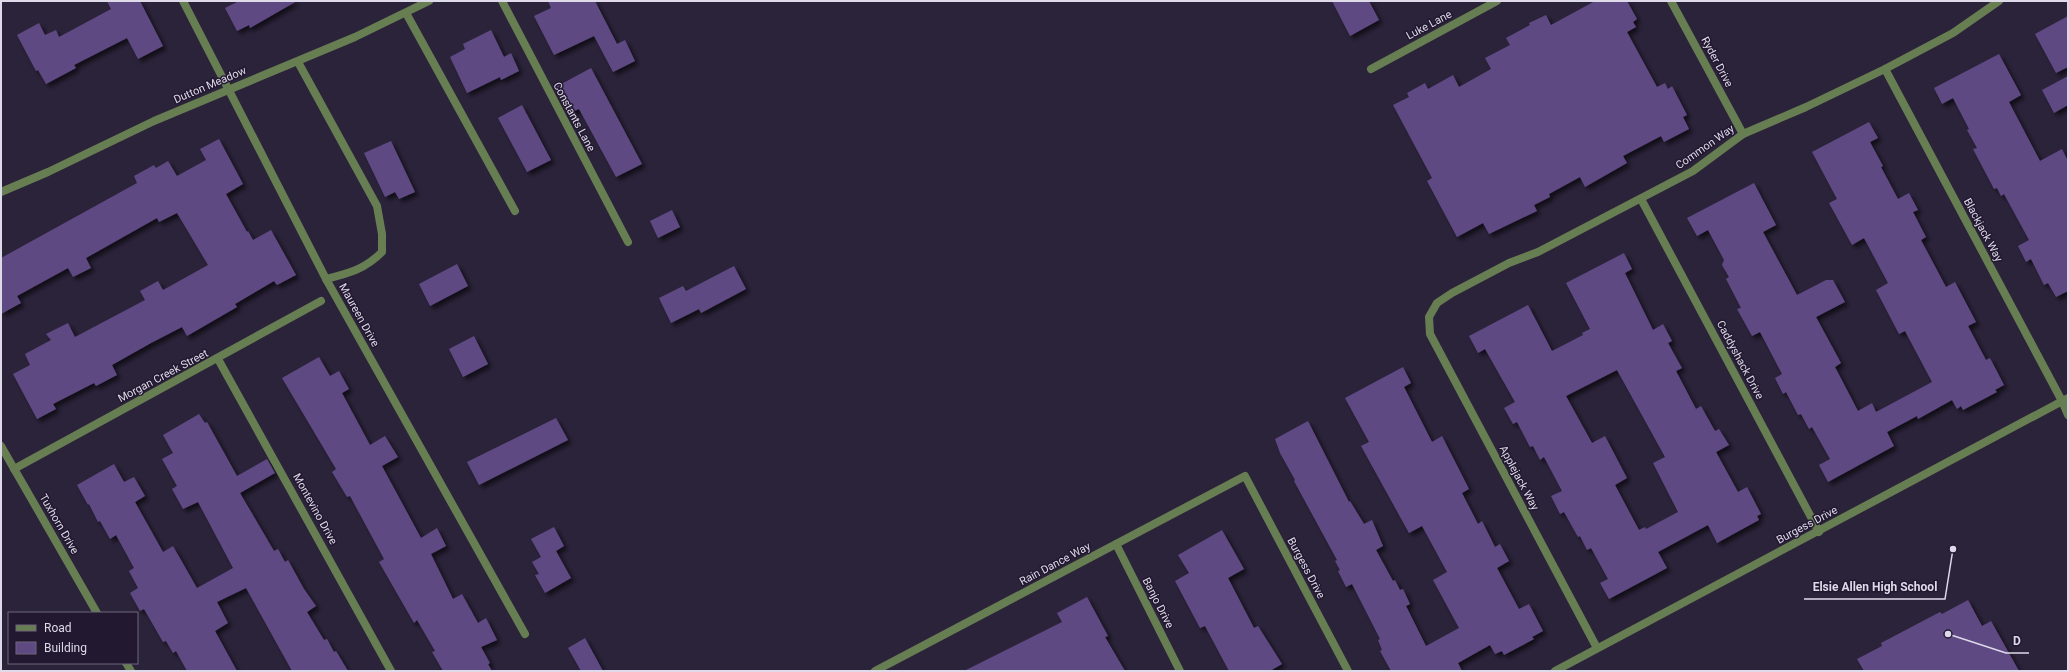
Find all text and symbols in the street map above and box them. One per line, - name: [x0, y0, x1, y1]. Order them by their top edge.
- street label: Luke Lane: [1404, 8, 1454, 42]
- street label: Ryder Drive: [1698, 35, 1736, 90]
- street label: Dutton Meadow: [172, 64, 249, 106]
- street label: Constants Lane: [550, 80, 598, 154]
- street label: Common Way: [1673, 122, 1737, 172]
- street label: Blackjack Way: [1961, 196, 2006, 265]
- street label: Maureen Drive: [336, 281, 382, 349]
- street label: Caddyshack Drive: [1714, 318, 1766, 402]
- street label: Morgan Creek Street: [116, 347, 211, 405]
- street label: Applejack Way: [1496, 443, 1542, 513]
- street label: Montevino Drive: [290, 471, 340, 547]
- street label: Tuxhorn Drive: [37, 492, 81, 556]
- street label: Burgess Drive: [1774, 503, 1840, 547]
- street label: Burgess Drive: [1284, 535, 1328, 601]
- street label: Rain Dance Way: [1017, 539, 1093, 588]
- street label: Banjo Drive: [1140, 575, 1176, 631]
- callout: Elsie Allen High School: [1804, 575, 1945, 599]
- text: Elsie Allen High School: [1813, 580, 1937, 594]
- legend: [8, 612, 138, 664]
- text: Road: [44, 621, 72, 635]
- callout: D: [2006, 629, 2029, 653]
- text: D: [2013, 634, 2021, 648]
- text: Building: [44, 641, 87, 655]

